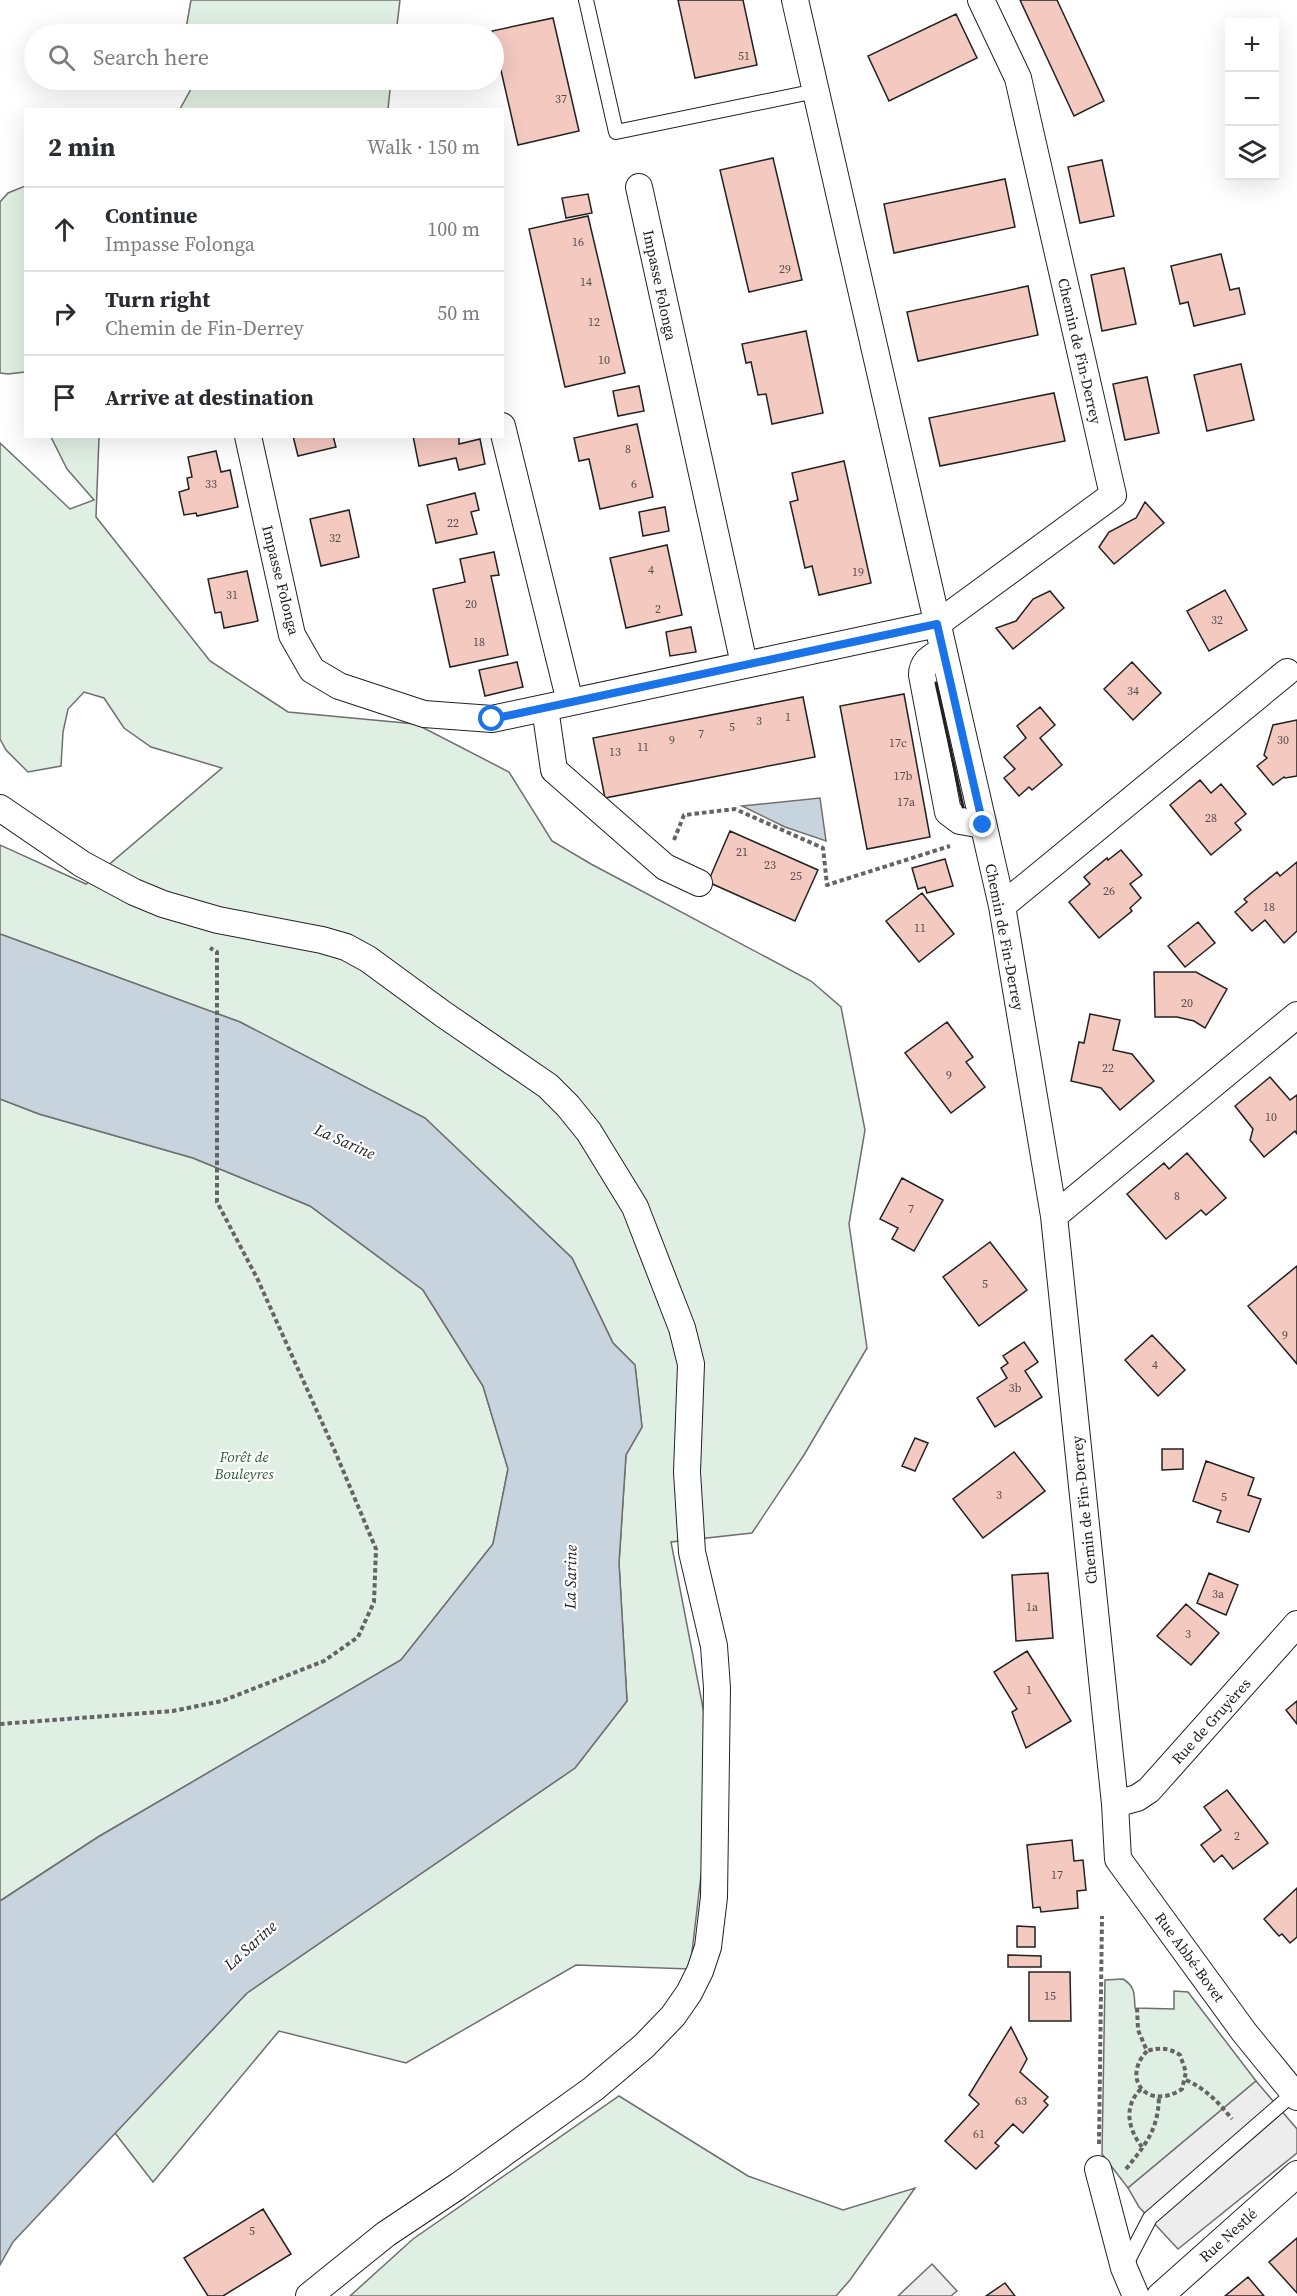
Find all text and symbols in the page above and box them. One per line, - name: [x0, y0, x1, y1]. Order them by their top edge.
- map controls: [1225, 18, 1279, 180]
- button: +: [1225, 18, 1279, 72]
- search box: [24, 24, 504, 90]
- icon: search: [45, 41, 78, 74]
- text: Search here: [93, 42, 209, 72]
- house number: 51: [738, 48, 750, 64]
- button: −: [1225, 72, 1279, 126]
- house number: 37: [555, 91, 567, 107]
- button: layers: [1225, 126, 1279, 180]
- text: 2 min: [48, 129, 115, 165]
- text: Walk · 150 m: [367, 133, 480, 161]
- text: Continue: [105, 200, 198, 230]
- icon: ahead: [48, 213, 81, 246]
- text: 100 m: [427, 215, 480, 243]
- street label: Impasse Folonga: [638, 228, 682, 343]
- text: Impasse Folonga: [105, 230, 255, 258]
- house number: 16: [572, 234, 584, 250]
- house number: 29: [779, 261, 791, 277]
- house number: 14: [580, 274, 592, 290]
- street label: Chemin de Fin-Derrey: [1053, 276, 1107, 426]
- text: Turn right: [105, 284, 210, 314]
- icon: right: [48, 297, 81, 330]
- text: 50 m: [437, 299, 480, 327]
- text: Chemin de Fin-Derrey: [105, 314, 304, 342]
- house number: 12: [588, 314, 600, 330]
- house number: 10: [598, 352, 610, 368]
- icon: arrive: [48, 381, 81, 414]
- text: Arrive at destination: [105, 382, 314, 412]
- house number: 8: [625, 441, 631, 457]
- house number: 33: [205, 476, 217, 492]
- house number: 6: [631, 476, 637, 492]
- house number: 22: [447, 515, 459, 531]
- street label: Impasse Folonga: [257, 523, 305, 637]
- house number: 32: [329, 530, 341, 546]
- house number: 4: [648, 562, 654, 578]
- house number: 19: [852, 564, 864, 580]
- house number: 31: [226, 587, 238, 603]
- house number: 20: [465, 596, 477, 612]
- house number: 2: [655, 601, 661, 617]
- house number: 32: [1211, 612, 1223, 628]
- house number: 18: [473, 634, 485, 650]
- house number: 34: [1127, 683, 1139, 699]
- route start: [478, 705, 504, 731]
- house number: 1: [785, 709, 791, 725]
- house number: 3: [756, 713, 762, 729]
- house number: 5: [729, 719, 735, 735]
- house number: 7: [698, 726, 704, 742]
- house number: 9: [669, 732, 675, 748]
- house number: 30: [1277, 732, 1289, 748]
- house number: 17c: [889, 735, 907, 751]
- house number: 11: [637, 739, 649, 755]
- house number: 13: [609, 744, 621, 760]
- house number: 17b: [894, 768, 913, 784]
- house number: 17a: [897, 794, 916, 810]
- house number: 28: [1205, 810, 1217, 826]
- route end: [969, 811, 995, 837]
- house number: 21: [736, 844, 748, 860]
- house number: 23: [764, 857, 776, 873]
- street label: Chemin de Fin-Derrey: [980, 862, 1030, 1013]
- house number: 25: [790, 868, 802, 884]
- house number: 26: [1103, 883, 1115, 899]
- house number: 18: [1263, 899, 1275, 915]
- house number: 11: [914, 920, 926, 936]
- house number: 20: [1181, 995, 1193, 1011]
- house number: 22: [1102, 1060, 1114, 1076]
- house number: 9: [946, 1067, 952, 1083]
- house number: 10: [1265, 1109, 1277, 1125]
- water label: La Sarine: [310, 1117, 379, 1164]
- house number: 8: [1174, 1188, 1180, 1204]
- house number: 7: [908, 1201, 914, 1217]
- house number: 5: [982, 1276, 988, 1292]
- house number: 9: [1282, 1327, 1288, 1343]
- house number: 4: [1152, 1357, 1158, 1373]
- house number: 3b: [1009, 1380, 1022, 1396]
- street label: Chemin de Fin-Derrey: [1066, 1434, 1102, 1585]
- park label: Forêt de Bouleyres: [213, 1446, 274, 1484]
- house number: 3: [996, 1487, 1002, 1503]
- house number: 5: [1221, 1489, 1227, 1505]
- water label: La Sarine: [558, 1544, 582, 1610]
- house number: 3a: [1212, 1586, 1225, 1602]
- house number: 1a: [1026, 1599, 1039, 1615]
- house number: 3: [1185, 1626, 1191, 1642]
- street label: Rue de Gruyères: [1167, 1673, 1255, 1769]
- house number: 1: [1026, 1682, 1032, 1698]
- house number: 2: [1234, 1828, 1240, 1844]
- house number: 17: [1051, 1867, 1063, 1883]
- street label: Rue Abbé-Bovet: [1150, 1908, 1230, 2006]
- water label: La Sarine: [218, 1915, 282, 1975]
- house number: 15: [1044, 1988, 1056, 2004]
- house number: 63: [1015, 2093, 1027, 2109]
- house number: 61: [973, 2126, 985, 2142]
- street label: Rue Nestlé: [1194, 2203, 1262, 2267]
- house number: 5: [249, 2223, 255, 2239]

